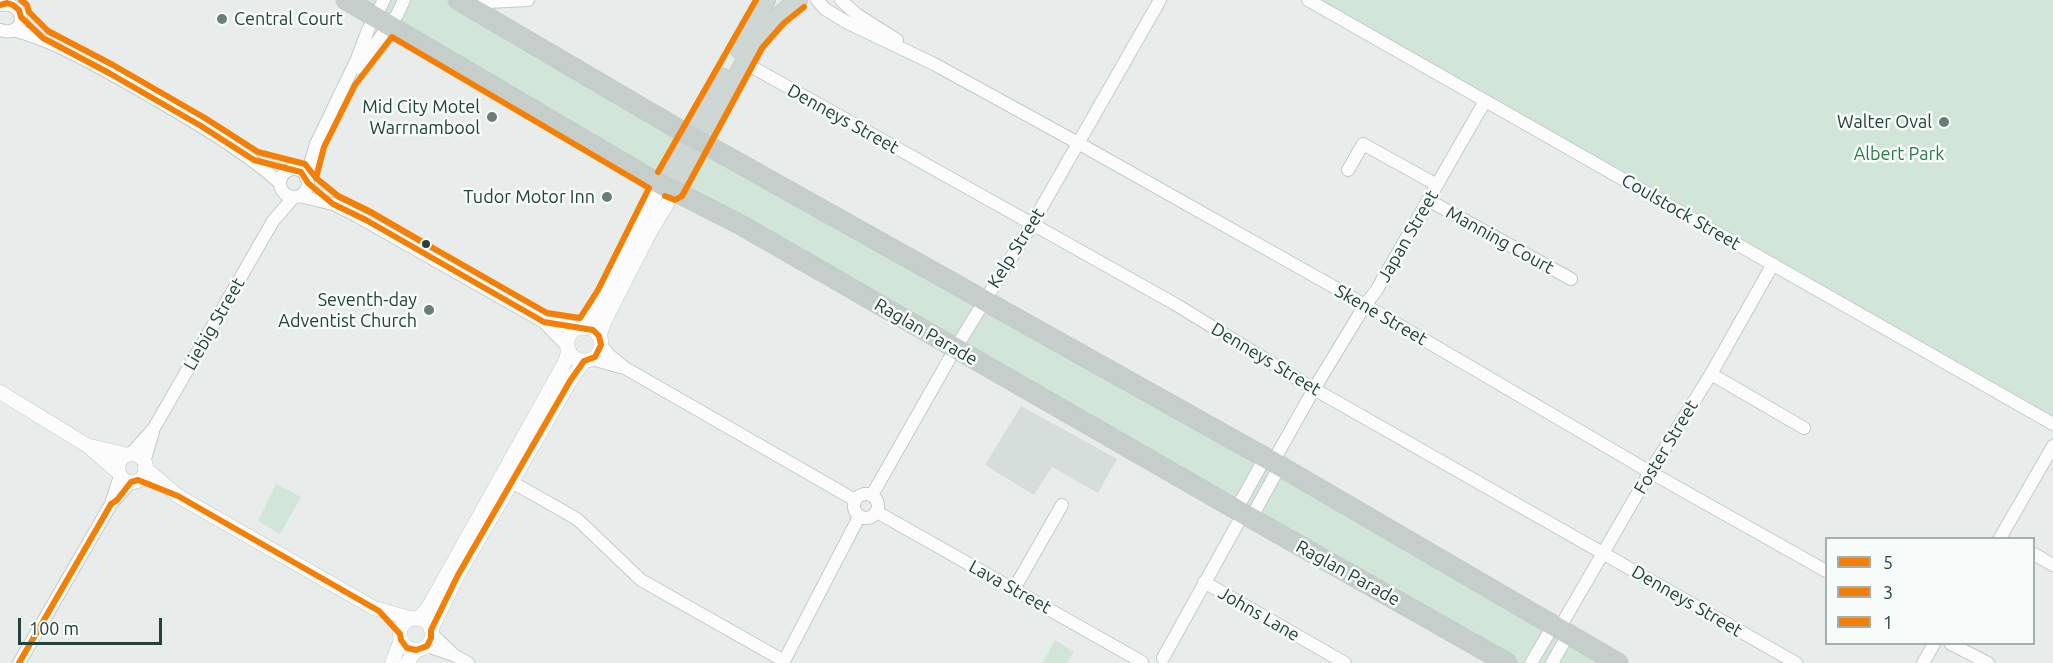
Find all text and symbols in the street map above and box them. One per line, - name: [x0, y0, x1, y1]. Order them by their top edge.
- place label: Central Court: [234, 8, 343, 30]
- marker: Central Court: [215, 12, 229, 26]
- street label: Denneys Street: [784, 79, 902, 159]
- place label: Mid City Motel Warrnambool: [362, 96, 480, 138]
- marker: Mid City Motel Warrnambool: [485, 110, 499, 124]
- place label: Walter Oval: [1837, 111, 1932, 133]
- marker: Walter Oval: [1937, 115, 1951, 129]
- park label: Albert Park: [1854, 143, 1944, 165]
- street label: Coulstock Street: [1618, 169, 1744, 255]
- place label: Tudor Motor Inn: [463, 186, 595, 208]
- street label: Japan Street: [1373, 186, 1443, 286]
- marker: Tudor Motor Inn: [600, 190, 614, 204]
- street label: Manning Court: [1442, 201, 1558, 279]
- street label: Kelp Street: [983, 204, 1049, 292]
- unlabelled marker: [420, 238, 432, 250]
- street label: Liebig Street: [179, 274, 249, 374]
- street label: Skene Street: [1331, 280, 1431, 350]
- place label: Seventh-day Adventist Church: [278, 289, 417, 332]
- street label: Raglan Parade: [871, 294, 981, 370]
- marker: Seventh-day Adventist Church: [422, 303, 436, 317]
- street label: Denneys Street: [1207, 318, 1325, 400]
- street label: Foster Street: [1629, 396, 1703, 498]
- street label: Raglan Parade: [1292, 536, 1404, 610]
- legend: [1825, 537, 2035, 645]
- text: 5: [1883, 552, 1893, 572]
- street label: Lava Street: [965, 556, 1055, 618]
- street label: Denneys Street: [1628, 561, 1746, 641]
- street label: Johns Lane: [1214, 582, 1304, 646]
- text: 3: [1883, 582, 1893, 602]
- scale bar: [21, 606, 165, 644]
- text: 1: [1883, 612, 1893, 632]
- text: 100 m: [29, 618, 79, 638]

